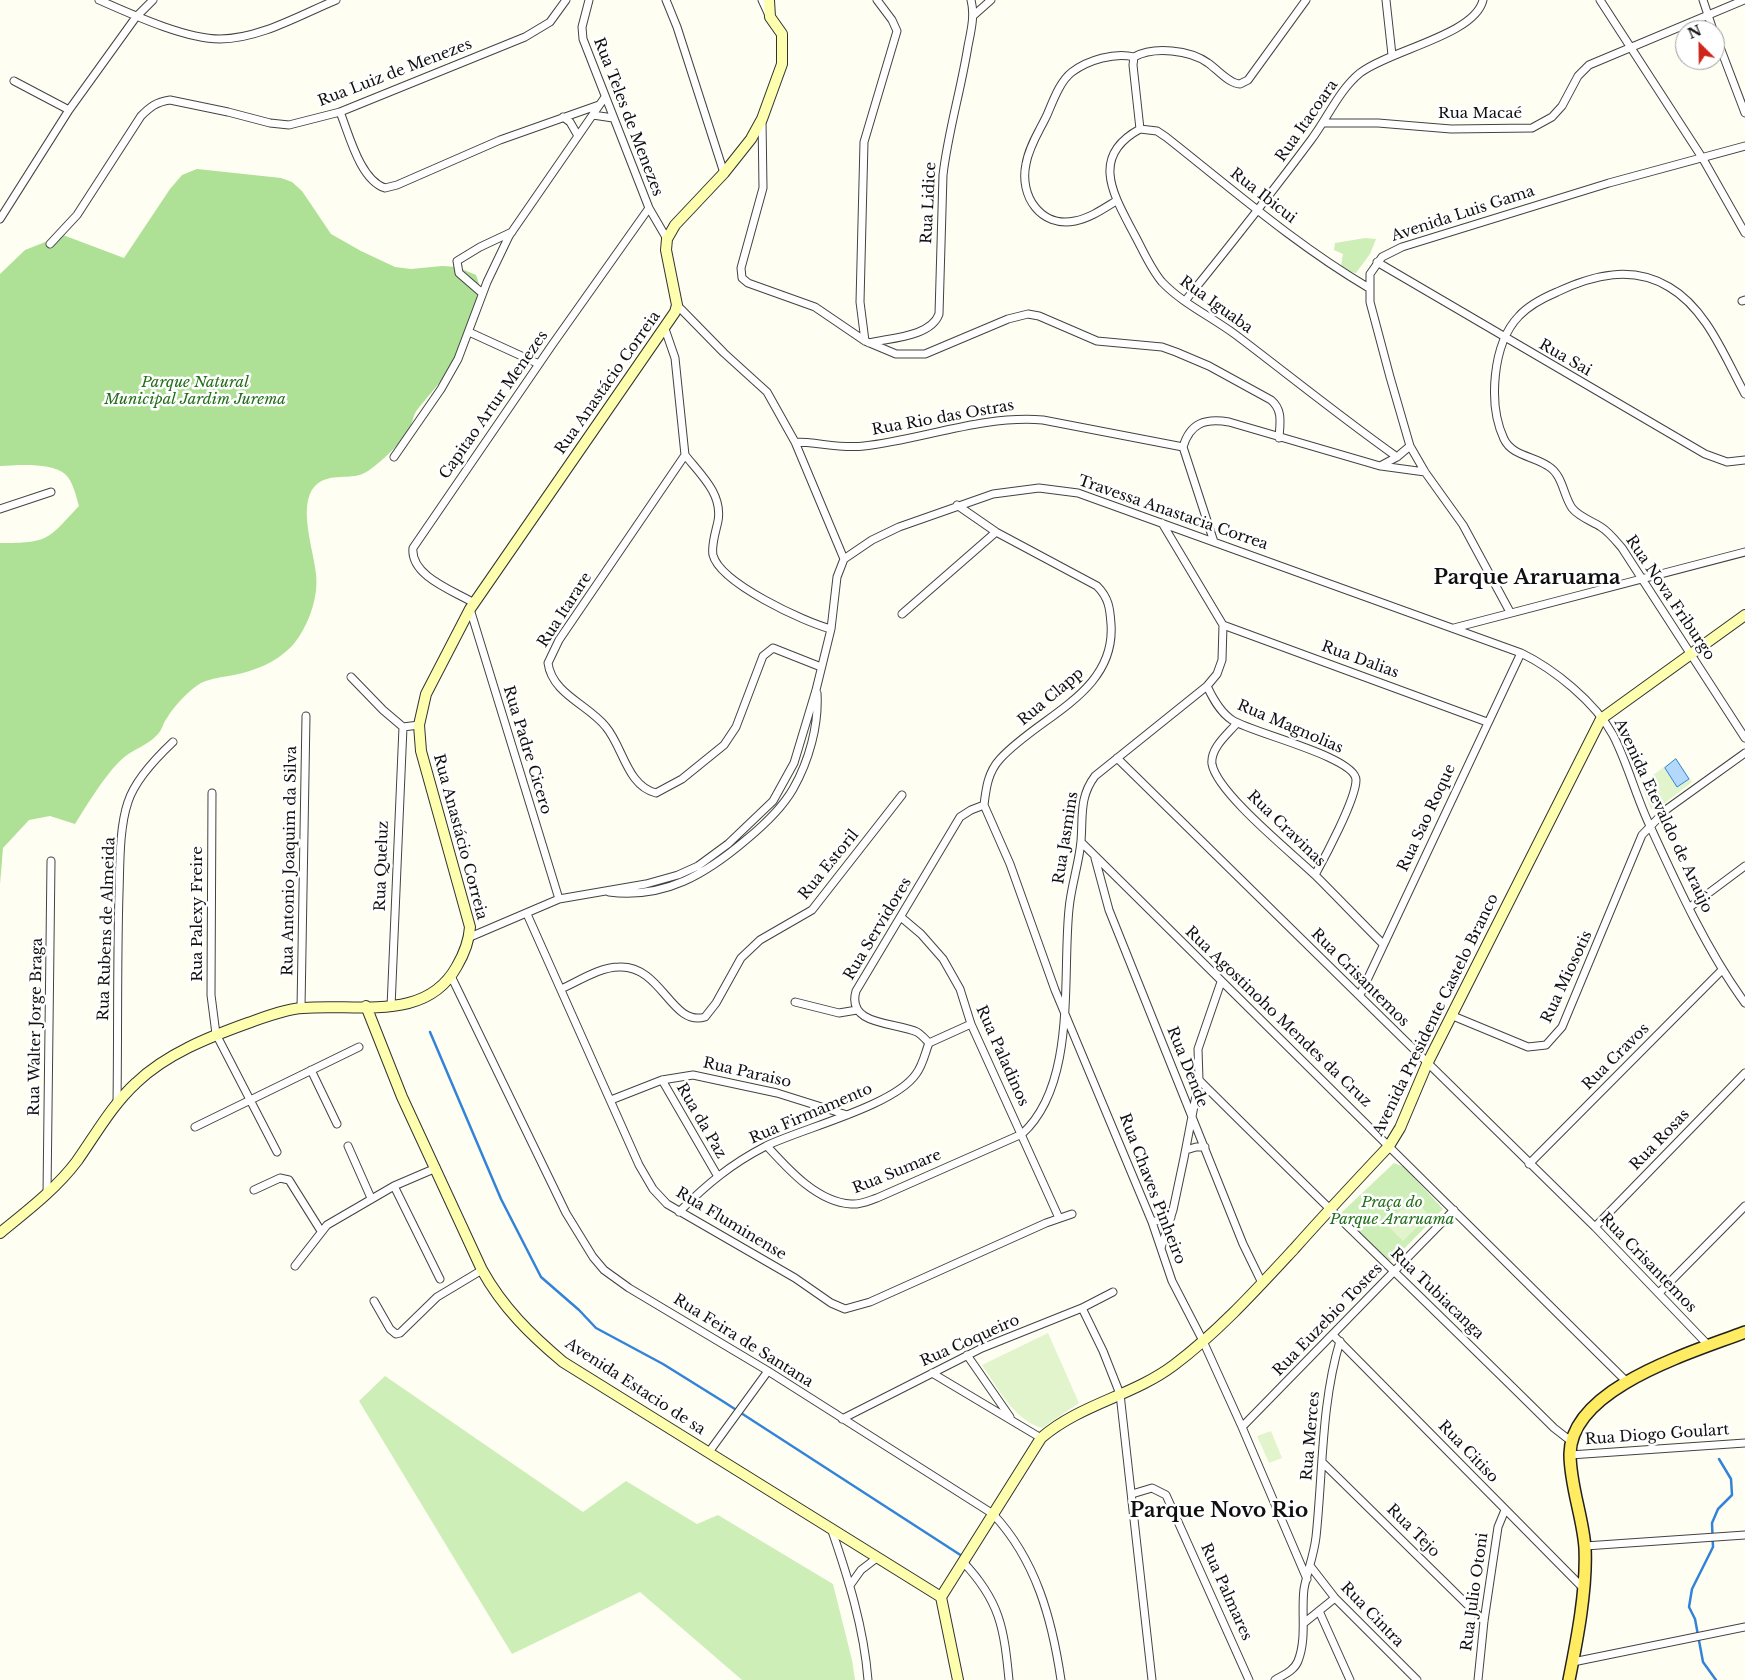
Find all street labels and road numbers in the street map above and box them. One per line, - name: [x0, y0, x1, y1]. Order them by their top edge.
- street label: Rua Luiz de Menezes: [315, 35, 475, 111]
- street label: Rua Teles de Menezes: [589, 35, 667, 199]
- street label: Rua Itacoara: [1272, 76, 1342, 166]
- street label: Rua Macaé: [1438, 105, 1522, 123]
- street label: Rua Lidice: [918, 161, 940, 245]
- street label: Rua Ibicui: [1226, 165, 1300, 227]
- street label: Avenida Luis Gama: [1389, 182, 1537, 246]
- street label: Rua Iguaba: [1176, 272, 1256, 338]
- street label: Rua Anastácio Correia: [552, 308, 664, 458]
- street label: Capitao Artur Menezes: [436, 327, 552, 483]
- street label: Rua Sai: [1536, 336, 1594, 380]
- street label: Rua Rio das Ostras: [871, 397, 1015, 439]
- street label: Travessa Anastacia Correa: [1076, 472, 1270, 554]
- street label: Rua Nova Friburgo: [1622, 532, 1718, 664]
- street label: Rua Itarare: [534, 569, 596, 651]
- street label: Rua Dalias: [1319, 638, 1401, 682]
- street label: Rua Clapp: [1015, 664, 1087, 730]
- street label: Rua Padre Cicero: [499, 684, 555, 816]
- street label: Rua Magnolias: [1234, 697, 1346, 757]
- street label: Avenida Etevaldo de Araújo: [1610, 716, 1716, 916]
- street label: Rua Antonio Joaquim da Silva: [279, 746, 301, 976]
- street label: Rua Anastácio Correia: [429, 752, 491, 922]
- street label: Rua Sao Roque: [1394, 761, 1460, 875]
- street label: Rua Cravinas: [1243, 787, 1329, 871]
- street label: Rua Jasmins: [1050, 790, 1082, 886]
- street label: Rua Queluz: [371, 820, 393, 912]
- street label: Rua Estoril: [795, 826, 863, 904]
- street label: Rua Rubens de Almeida: [95, 837, 119, 1021]
- street label: Rua Palexy Freire: [189, 846, 207, 982]
- street label: Rua Servidores: [840, 874, 916, 984]
- street label: Avenida Presidente Castelo Branco: [1369, 891, 1503, 1139]
- street label: Rua Agostinoho Mendes da Cruz: [1181, 923, 1375, 1111]
- street label: Rua Crisantemos: [1307, 925, 1413, 1031]
- street label: Rua Miosotis: [1538, 928, 1596, 1026]
- street label: Rua Walter Jorge Braga: [25, 938, 47, 1116]
- street label: Rua Paladinos: [972, 1003, 1032, 1109]
- street label: Rua Cravos: [1579, 1020, 1653, 1094]
- street label: Rua Dende: [1163, 1024, 1211, 1110]
- street label: Rua Paraiso: [701, 1054, 793, 1092]
- street label: Rua da Paz: [672, 1080, 730, 1162]
- street label: Rua Firmamento: [747, 1080, 875, 1148]
- street label: Rua Rosas: [1626, 1106, 1694, 1174]
- street label: Rua Chaves Pinheiro: [1115, 1111, 1189, 1267]
- street label: Rua Sumare: [850, 1146, 944, 1198]
- street label: Rua Fluminense: [673, 1184, 789, 1264]
- street label: Rua Crisantemos: [1596, 1210, 1700, 1316]
- street label: Rua Tubiacanga: [1387, 1245, 1487, 1343]
- street label: Rua Euzebio Tostes: [1270, 1260, 1386, 1380]
- street label: Rua Feira de Santana: [670, 1291, 816, 1391]
- street label: Rua Coqueiro: [918, 1311, 1022, 1371]
- street label: Avenida Estacio de sa: [562, 1335, 708, 1439]
- street label: Rua Merces: [1298, 1391, 1324, 1481]
- street label: Rua Citiso: [1434, 1417, 1502, 1487]
- street label: Rua Diogo Goulart: [1584, 1421, 1730, 1449]
- street label: Rua Tejo: [1383, 1501, 1443, 1561]
- street label: Rua Julio Otoni: [1458, 1532, 1492, 1652]
- street label: Rua Palmares: [1197, 1541, 1255, 1643]
- street label: Rua Cintra: [1337, 1579, 1407, 1651]

